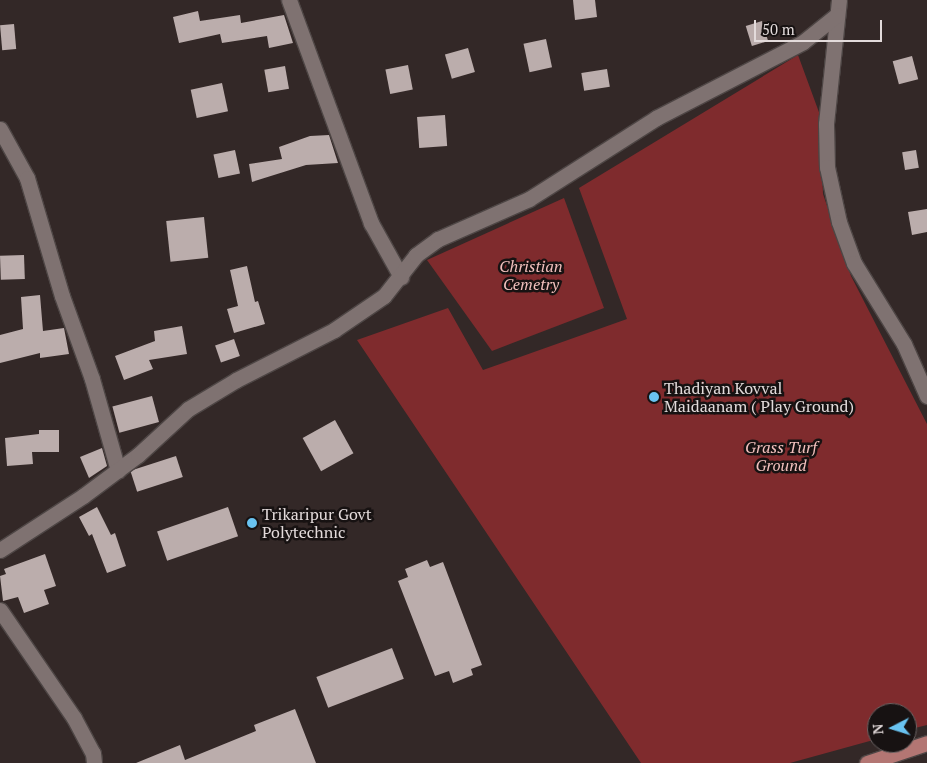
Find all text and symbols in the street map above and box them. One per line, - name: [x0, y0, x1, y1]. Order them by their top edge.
- scale bar: [757, 10, 884, 42]
- text: 50 m: [762, 19, 795, 39]
- park label: Christian Cemetry: [499, 256, 563, 294]
- place label: Thadiyan Kovval Maidaanam ( Play Ground): [664, 378, 854, 416]
- marker: Thadiyan Kovval Maidaanam ( Play Ground): [648, 391, 660, 403]
- park label: Grass Turf Ground: [745, 437, 817, 475]
- place label: Trikaripur Govt Polytechnic: [262, 504, 372, 542]
- marker: Trikaripur Govt Polytechnic: [246, 517, 258, 529]
- north arrow: [867, 703, 917, 753]
- text: N: [868, 723, 887, 735]

